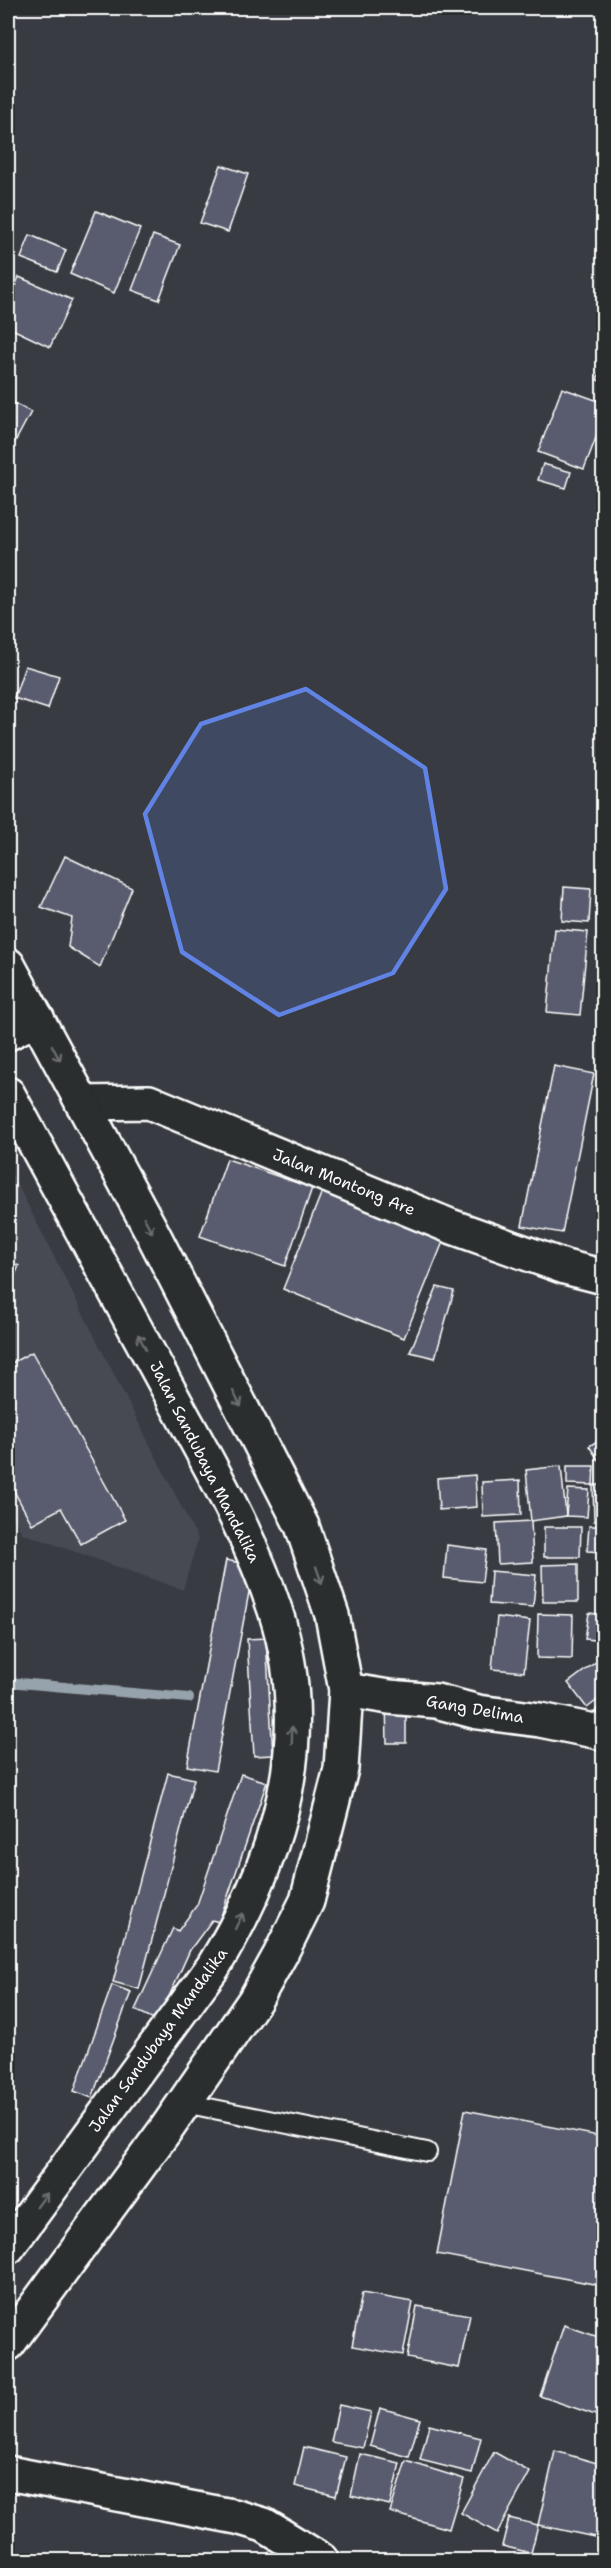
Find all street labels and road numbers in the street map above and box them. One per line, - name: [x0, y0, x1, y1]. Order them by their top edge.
- street label: Jalan Montong Are: [270, 1144, 418, 1220]
- street label: Jalan Sandubaya Mandalika: [145, 1358, 265, 1566]
- street label: Gang Delima: [424, 1690, 526, 1728]
- street label: Jalan Sandubaya Mandalika: [84, 1944, 232, 2136]

